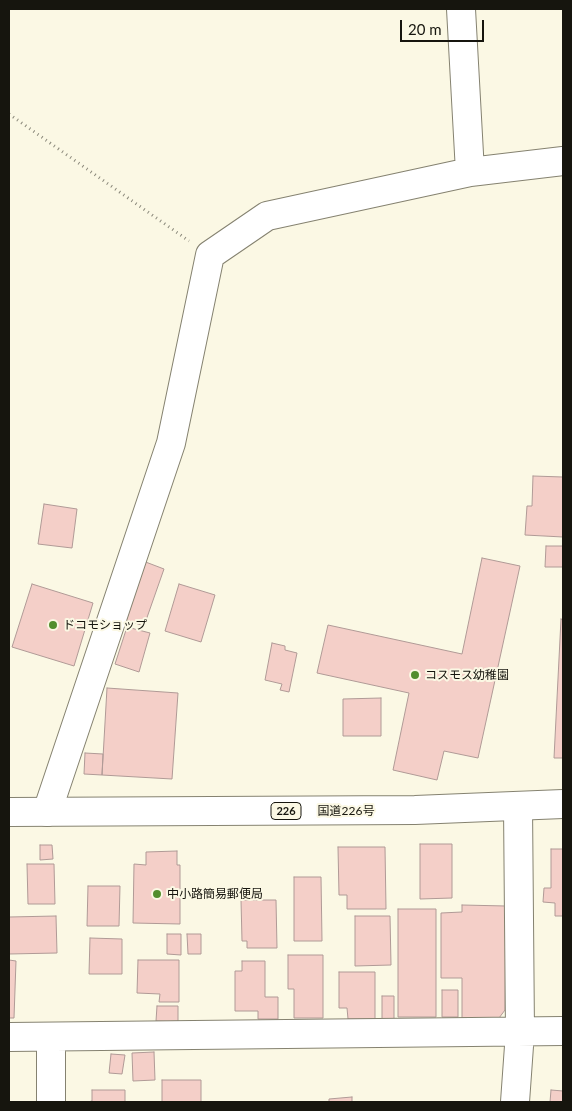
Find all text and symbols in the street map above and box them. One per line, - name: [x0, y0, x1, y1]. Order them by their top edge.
- scale bar: [402, 10, 486, 42]
- text: 20 m: [408, 20, 442, 38]
- place label: ドコモショップ: [63, 618, 147, 632]
- marker: ドコモショップ: [47, 619, 59, 631]
- place label: コスモス幼稚園: [425, 668, 509, 682]
- marker: コスモス幼稚園: [409, 669, 421, 681]
- road number: 226: [271, 802, 301, 819]
- street label: 国道226号: [318, 804, 374, 818]
- place label: 中小路簡易郵便局: [167, 887, 263, 901]
- marker: 中小路簡易郵便局: [151, 888, 163, 900]

